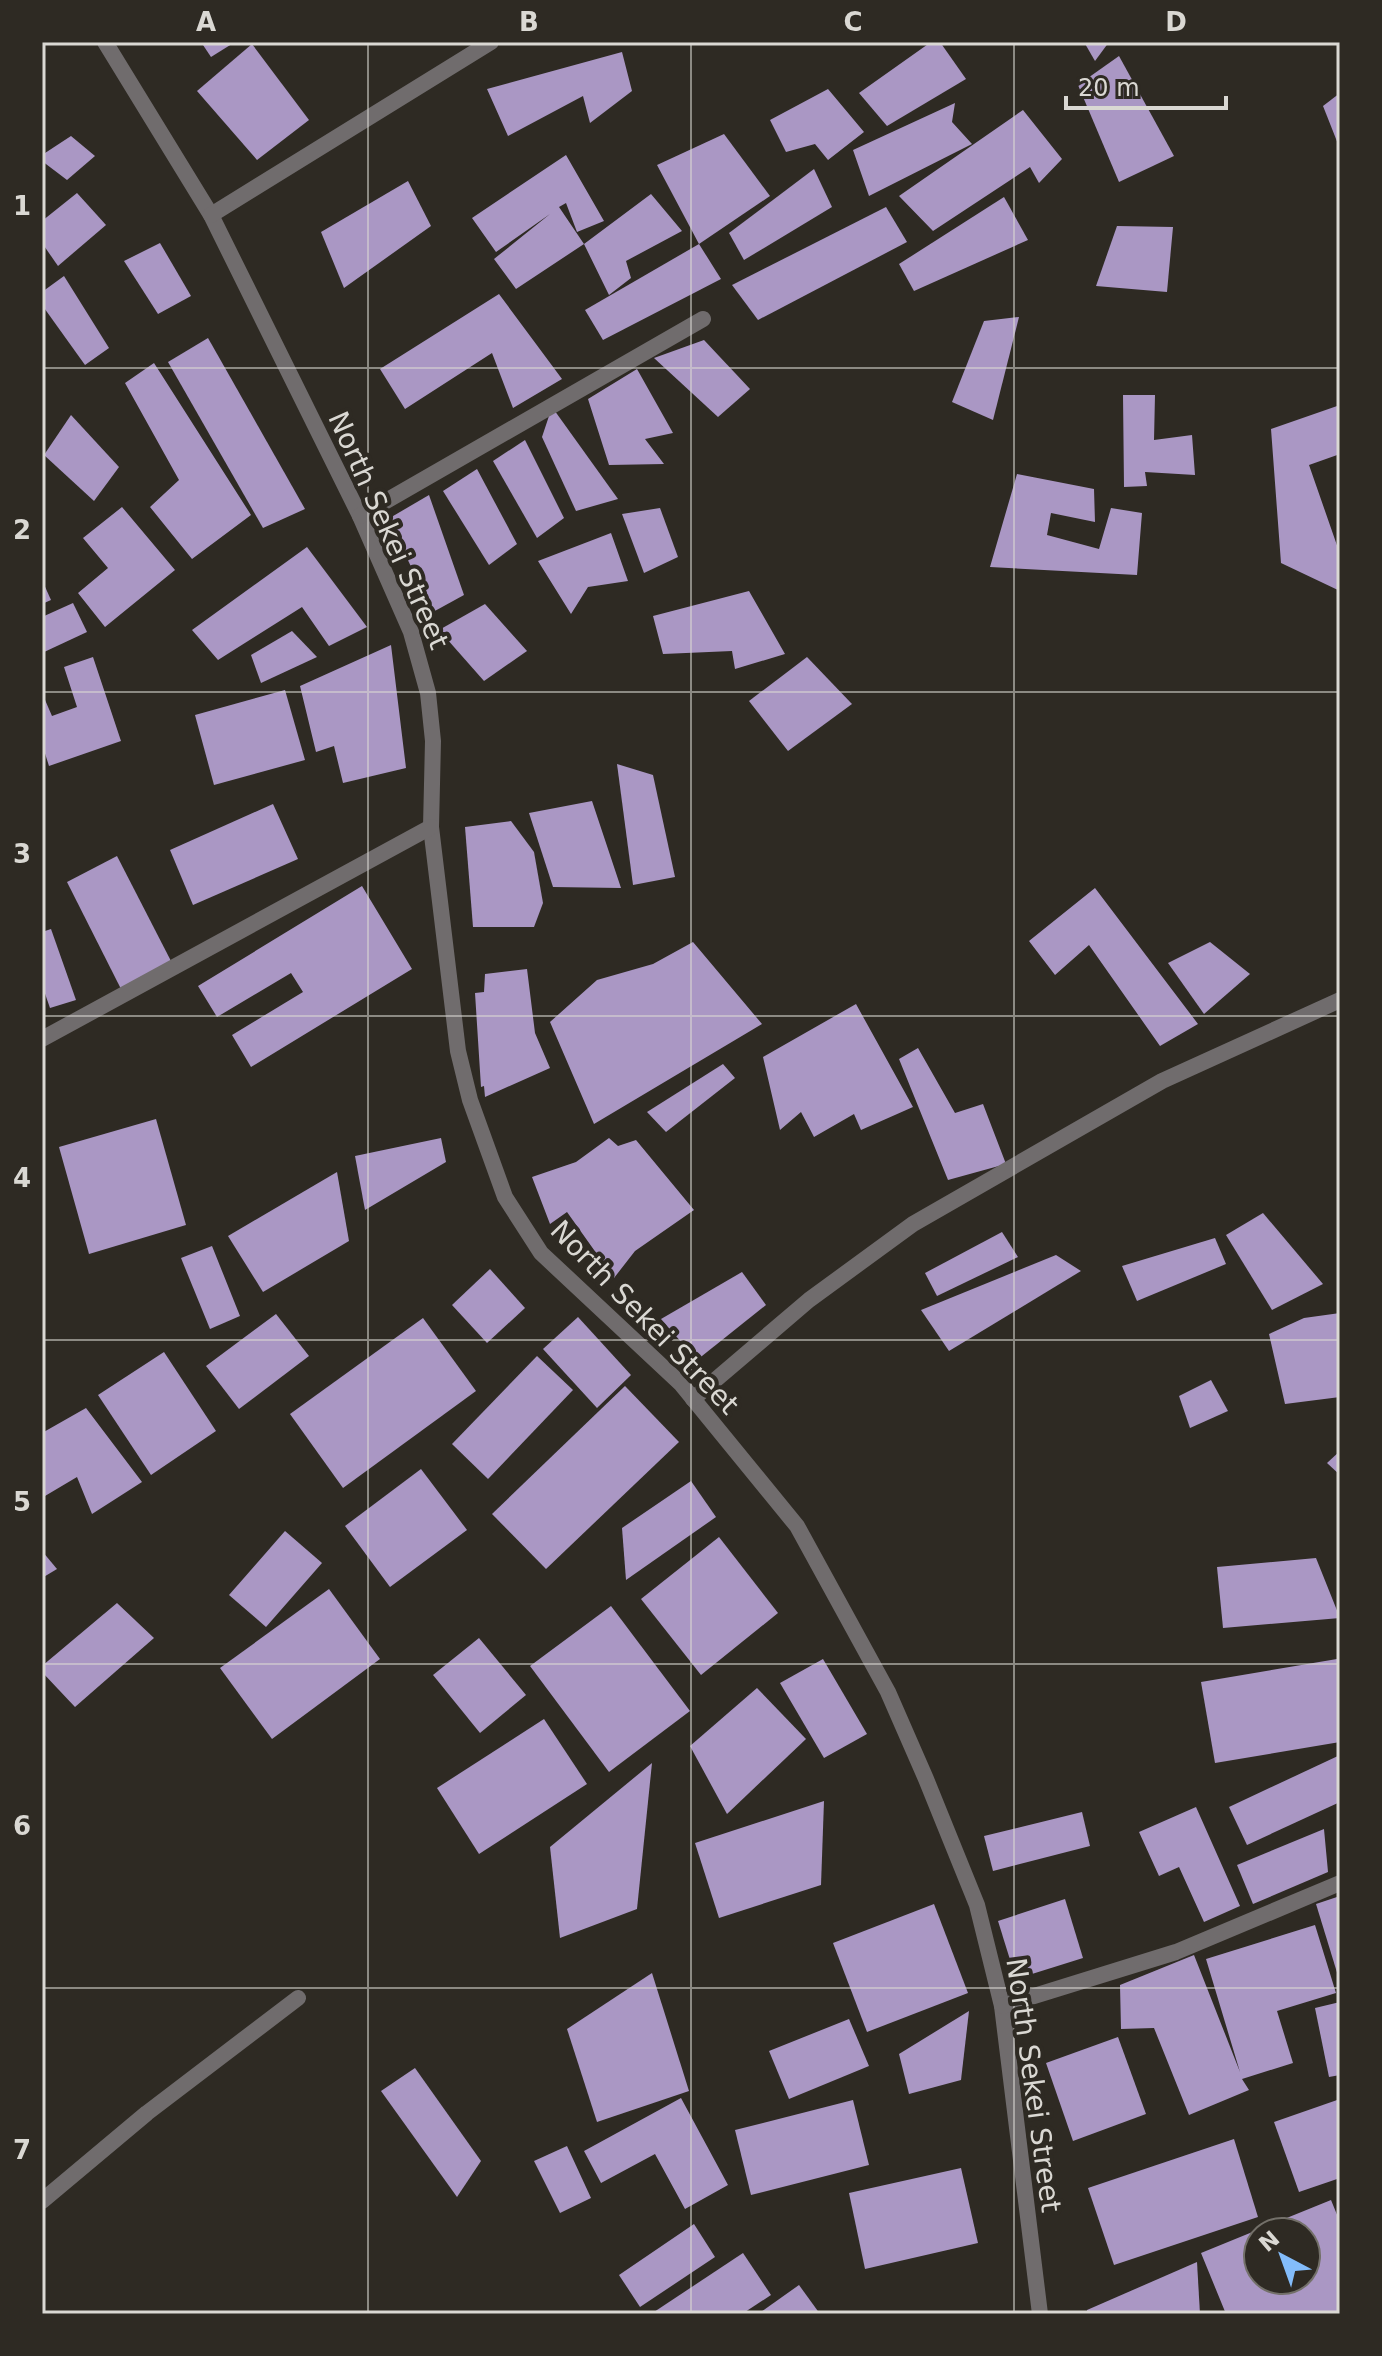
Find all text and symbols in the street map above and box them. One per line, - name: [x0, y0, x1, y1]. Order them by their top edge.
- text: A: [196, 7, 216, 37]
- text: B: [519, 7, 539, 37]
- text: C: [843, 7, 863, 37]
- text: D: [1165, 7, 1187, 37]
- scale bar: [1066, 60, 1226, 110]
- text: 20 m: [1078, 74, 1140, 102]
- text: 1: [13, 191, 31, 221]
- street label: North Sekei Street: [321, 406, 456, 654]
- text: 2: [13, 515, 31, 545]
- text: 3: [13, 839, 31, 869]
- text: 4: [13, 1163, 31, 1193]
- street label: North Sekei Street: [544, 1214, 746, 1421]
- text: 5: [13, 1487, 31, 1517]
- text: 6: [13, 1811, 31, 1841]
- street label: North Sekei Street: [999, 1956, 1068, 2214]
- text: 7: [13, 2135, 31, 2165]
- north arrow: [1242, 2216, 1322, 2296]
- text: N: [1254, 2226, 1284, 2257]

